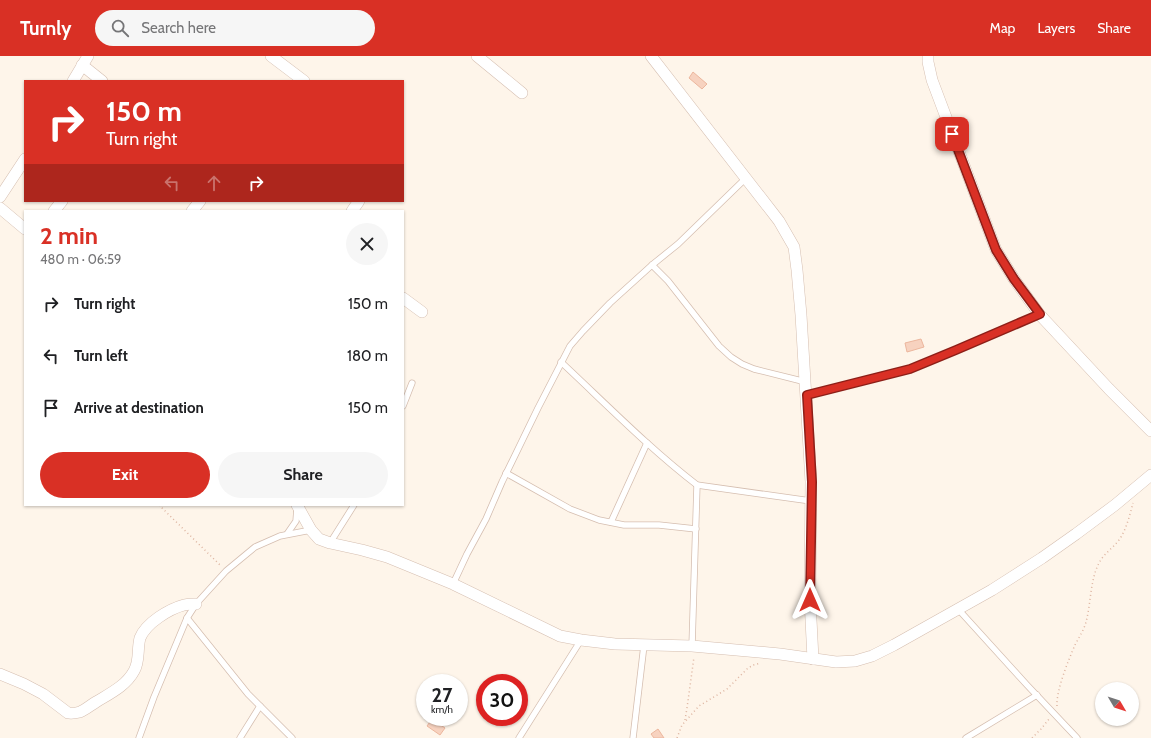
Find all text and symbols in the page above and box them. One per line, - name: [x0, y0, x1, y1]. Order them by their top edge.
- search box: [95, 10, 375, 46]
- text: Turnly: [20, 17, 71, 40]
- icon: search: [109, 17, 131, 39]
- text: Search here: [141, 19, 216, 37]
- text: Map: [990, 19, 1015, 37]
- text: Layers: [1037, 19, 1075, 37]
- text: Share: [1097, 19, 1131, 37]
- text: 150 m: [106, 94, 182, 128]
- icon: right: [40, 96, 92, 148]
- pin: [935, 117, 969, 151]
- icon: arrive: [941, 123, 963, 145]
- text: Turn right: [106, 128, 177, 150]
- icon: left: [161, 172, 183, 194]
- icon: ahead: [203, 172, 225, 194]
- icon: right: [245, 172, 267, 194]
- text: 2 min: [40, 221, 98, 250]
- button: close: [346, 223, 388, 265]
- text: 480 m · 06:59: [40, 251, 121, 267]
- icon: right: [40, 293, 62, 315]
- text: Turn right: [74, 295, 135, 313]
- text: 150 m: [348, 295, 388, 313]
- icon: left: [40, 345, 62, 367]
- text: Turn left: [74, 347, 128, 365]
- text: 180 m: [347, 347, 388, 365]
- icon: arrive: [40, 397, 62, 419]
- text: Arrive at destination: [74, 399, 204, 417]
- text: 150 m: [348, 399, 388, 417]
- button: Exit: [40, 452, 210, 498]
- button: Share: [218, 452, 388, 498]
- position arrow: [789, 579, 831, 621]
- speed limit sign: 30: [476, 674, 528, 726]
- north arrow: [1095, 682, 1139, 726]
- map controls: [1095, 682, 1139, 726]
- text: 27: [432, 683, 452, 707]
- text: km/h: [431, 703, 453, 716]

